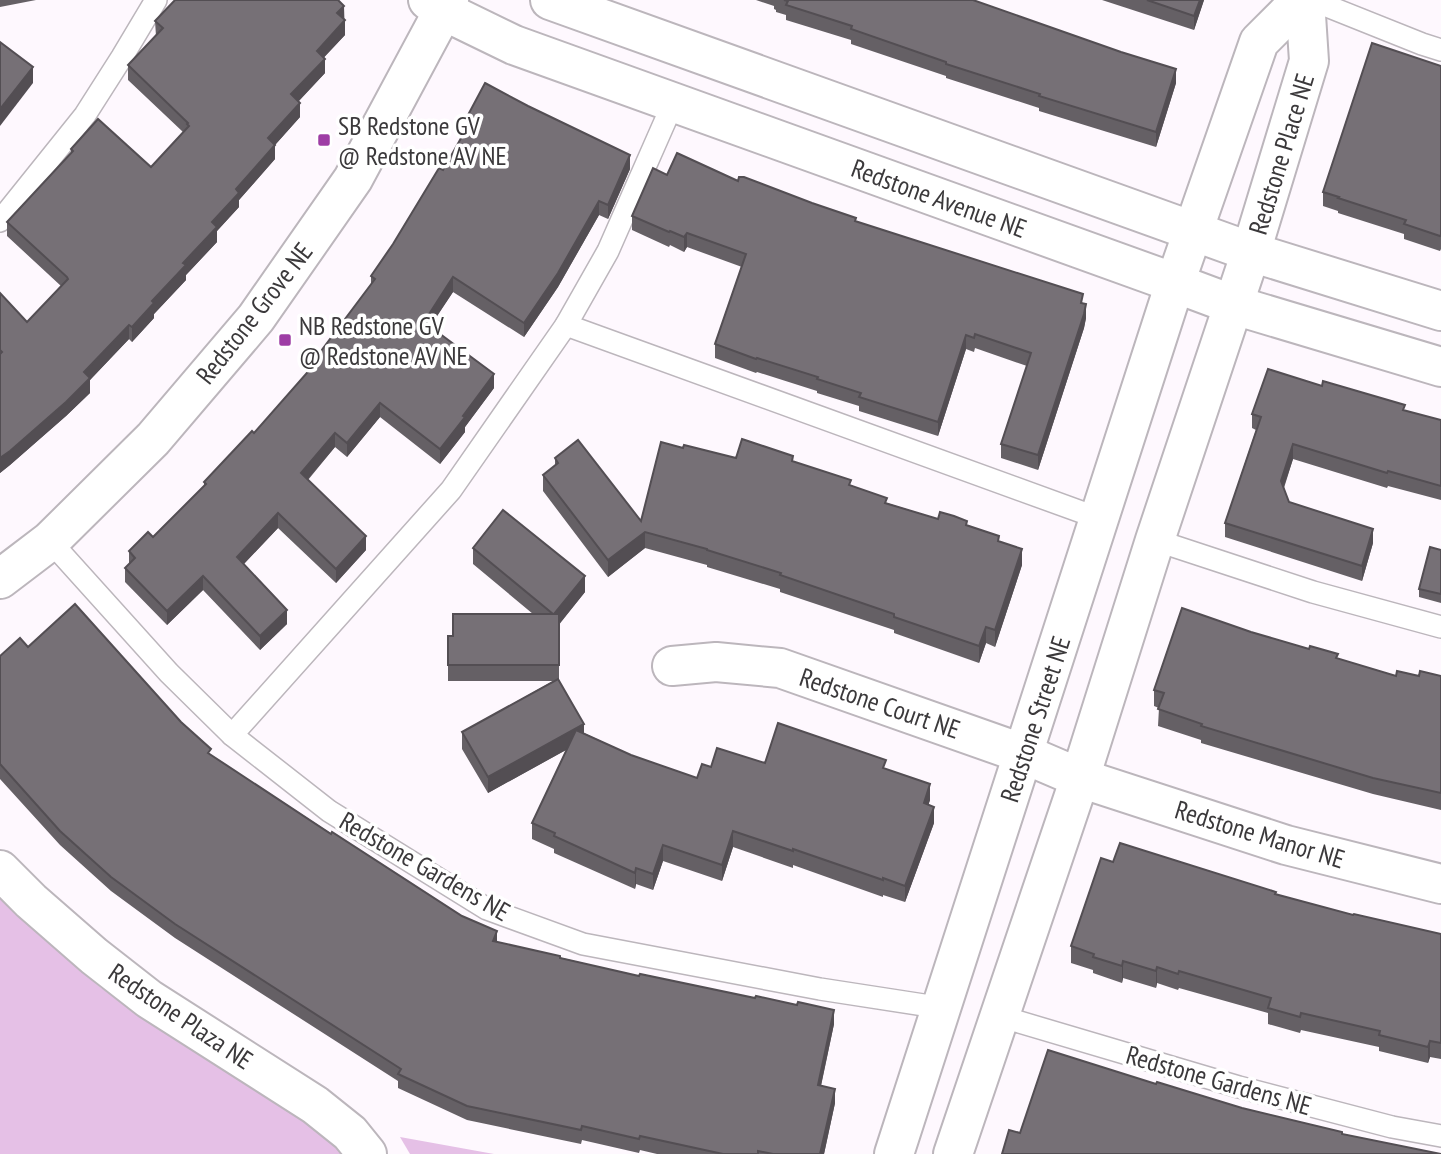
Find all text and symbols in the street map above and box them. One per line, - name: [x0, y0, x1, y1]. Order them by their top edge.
- street label: Redstone Place NE: [1241, 70, 1321, 238]
- place label: SB Redstone GV @ Redstone AV NE: [338, 109, 507, 172]
- marker: SB Redstone GV @ Redstone AV NE: [316, 132, 332, 148]
- street label: Redstone Avenue NE: [847, 151, 1031, 245]
- street label: Redstone Grove NE: [189, 236, 319, 390]
- place label: NB Redstone GV @ Redstone AV NE: [299, 309, 468, 372]
- marker: NB Redstone GV @ Redstone AV NE: [277, 332, 293, 348]
- street label: Redstone Street NE: [993, 632, 1077, 806]
- street label: Redstone Court NE: [796, 660, 964, 746]
- street label: Redstone Manor NE: [1171, 793, 1349, 875]
- street label: Redstone Gardens NE: [334, 804, 516, 928]
- street label: Redstone Plaza NE: [103, 956, 259, 1076]
- street label: Redstone Gardens NE: [1123, 1038, 1315, 1122]

